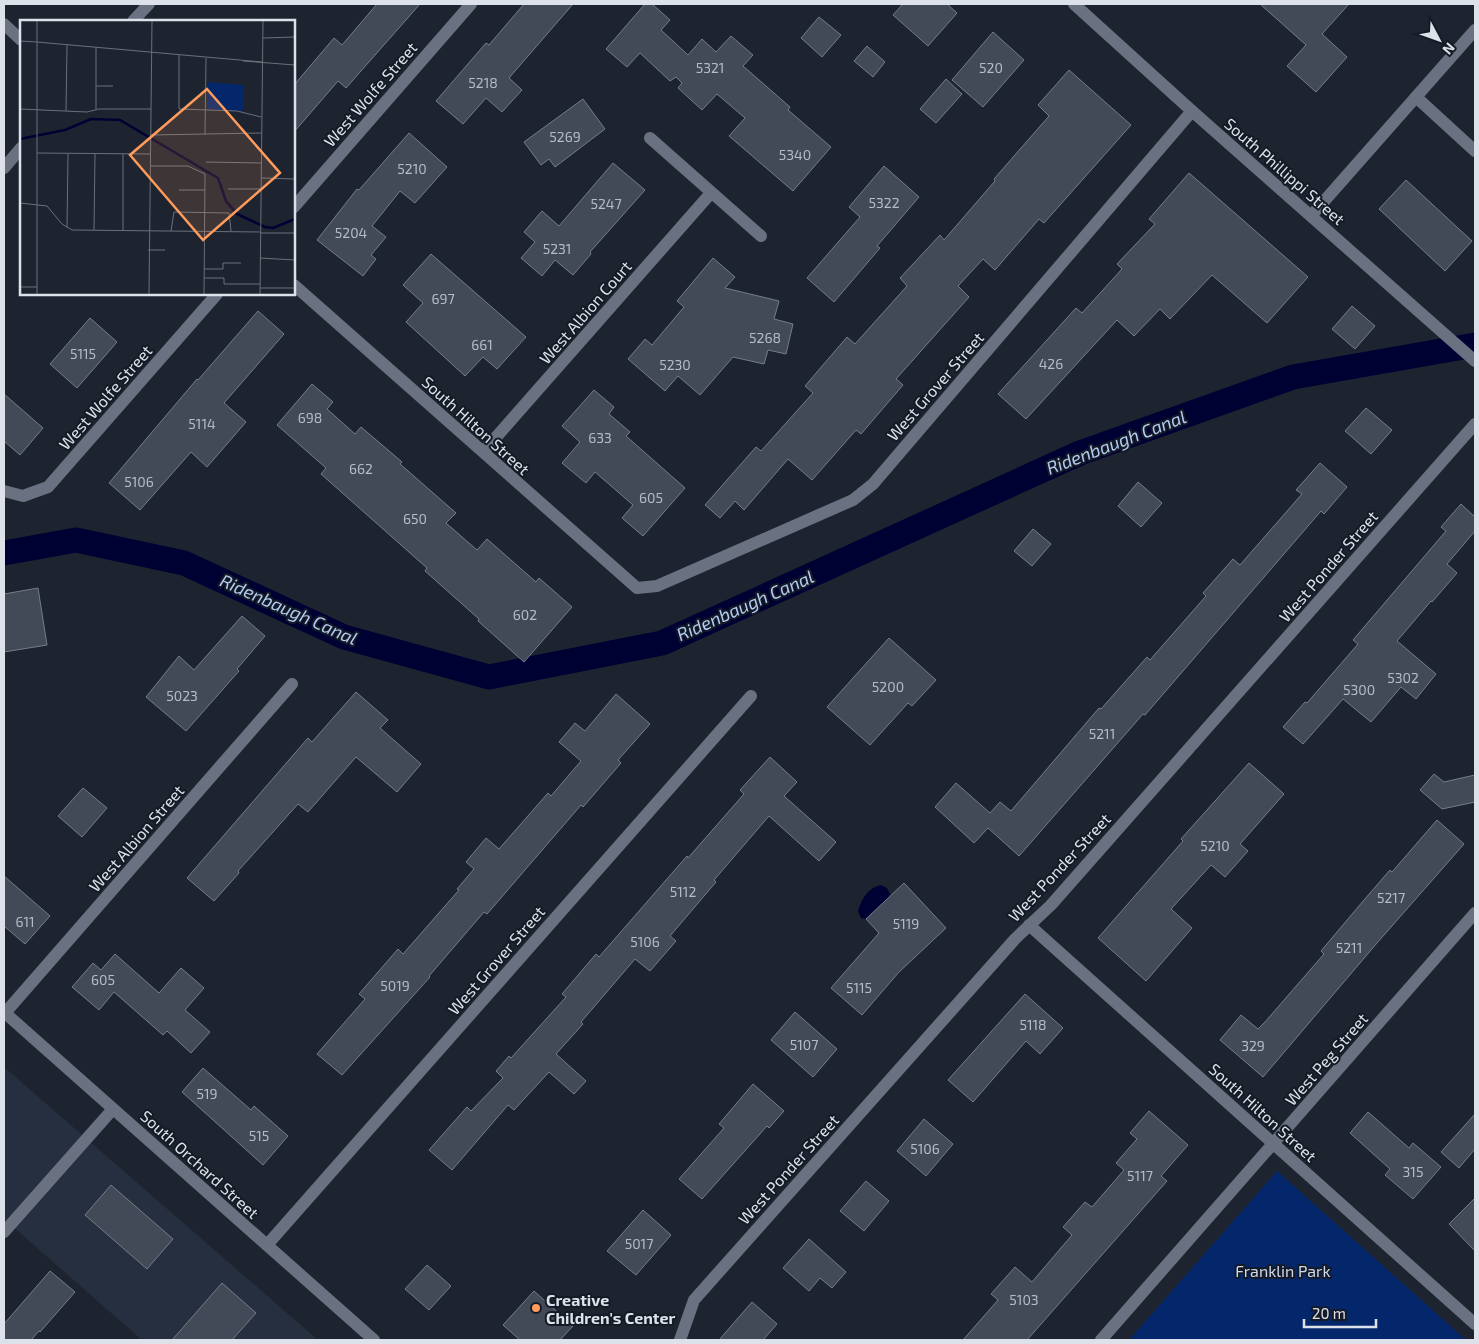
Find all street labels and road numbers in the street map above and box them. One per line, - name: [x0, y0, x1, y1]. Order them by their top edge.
- street label: West Wolfe Street: [319, 38, 421, 150]
- street label: South Phillippi Street: [1221, 114, 1349, 228]
- street label: West Albion Court: [535, 257, 635, 367]
- street label: West Grover Street: [883, 328, 987, 444]
- street label: West Wolfe Street: [54, 341, 156, 453]
- street label: South Hilton Street: [418, 372, 534, 478]
- street label: West Ponder Street: [1275, 507, 1381, 625]
- street label: West Albion Street: [85, 781, 187, 895]
- street label: West Ponder Street: [1004, 809, 1114, 925]
- street label: West Grover Street: [444, 902, 548, 1018]
- street label: West Peg Street: [1281, 1009, 1371, 1109]
- street label: South Hilton Street: [1205, 1059, 1321, 1165]
- street label: South Orchard Street: [137, 1106, 263, 1222]
- street label: West Ponder Street: [734, 1110, 842, 1228]

